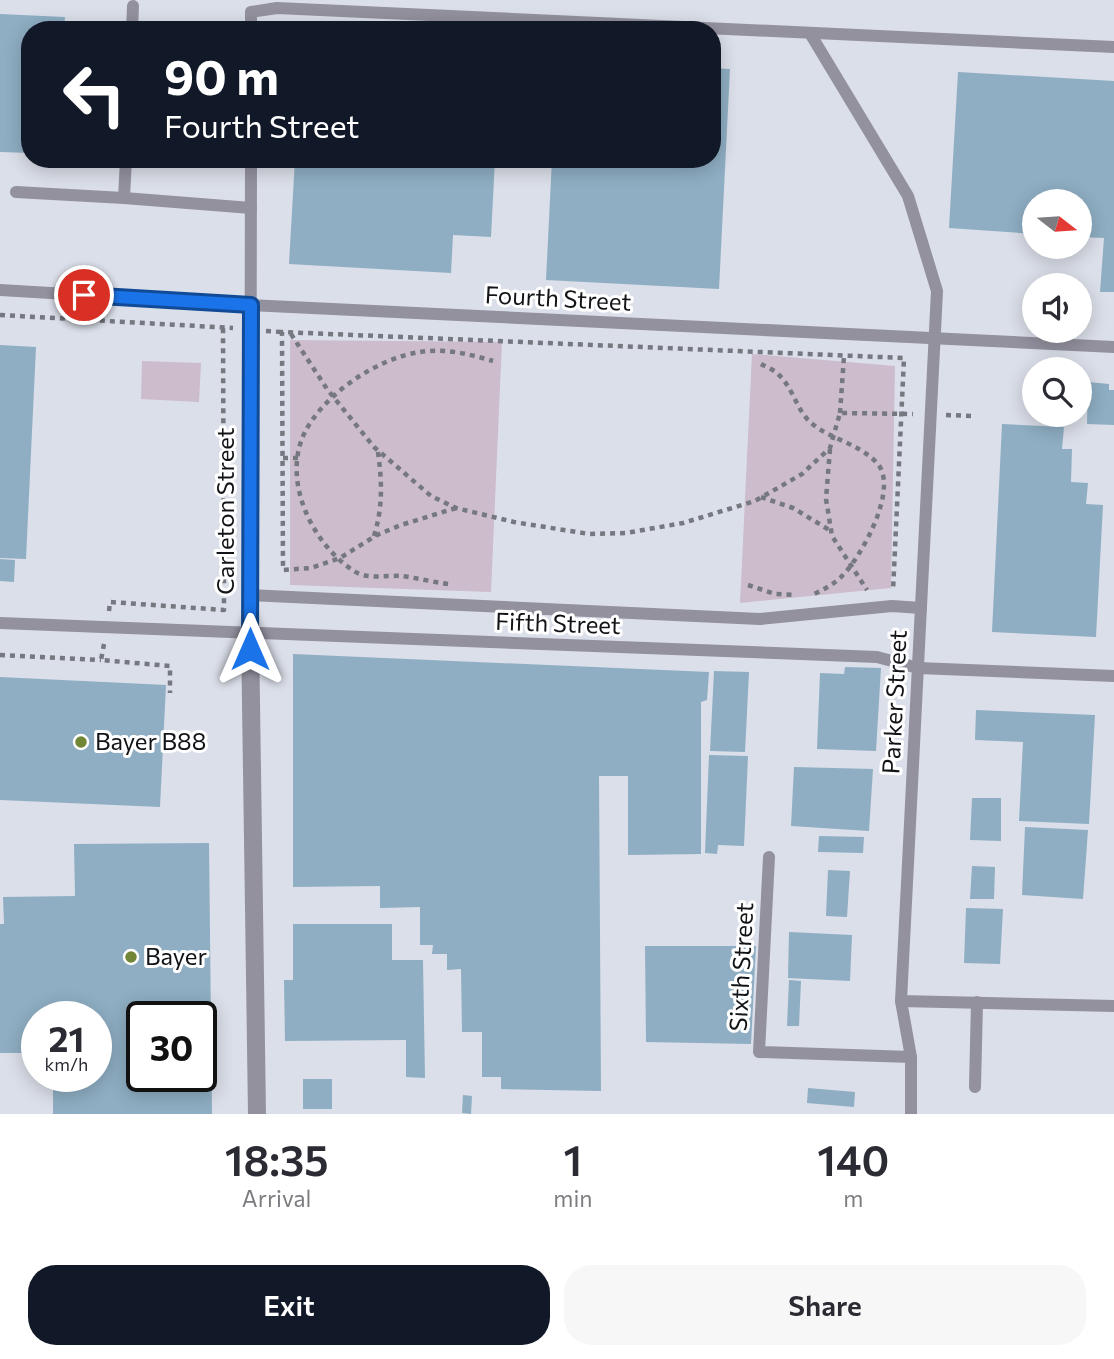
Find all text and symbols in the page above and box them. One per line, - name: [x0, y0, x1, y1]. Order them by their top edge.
- text: 90 m: [164, 45, 279, 105]
- icon: left: [49, 49, 140, 140]
- text: Fourth Street: [164, 105, 359, 145]
- north arrow: [1022, 189, 1092, 259]
- map controls: [1022, 189, 1092, 427]
- pin: [54, 265, 114, 325]
- button: sound: [1022, 273, 1092, 343]
- icon: arrive: [65, 276, 103, 314]
- street label: Fourth Street: [484, 279, 632, 316]
- button: search: [1022, 357, 1092, 427]
- street label: Carleton Street: [210, 427, 239, 595]
- street label: Fifth Street: [495, 606, 621, 639]
- position arrow: [213, 612, 287, 686]
- street label: Parker Street: [875, 629, 912, 775]
- place label: Bayer B88: [95, 726, 206, 755]
- marker: Bayer B88: [73, 734, 89, 750]
- street label: Sixth Street: [723, 902, 758, 1032]
- place label: Bayer: [145, 941, 207, 970]
- marker: Bayer: [123, 949, 139, 965]
- speed limit sign: 30: [126, 1001, 217, 1092]
- text: 21: [49, 1016, 84, 1059]
- text: km/h: [45, 1053, 88, 1075]
- text: 18:35: [225, 1133, 329, 1185]
- text: 1: [564, 1133, 582, 1185]
- text: 140: [817, 1133, 889, 1185]
- text: Arrival: [242, 1184, 311, 1212]
- text: min: [553, 1184, 593, 1212]
- text: m: [843, 1184, 863, 1212]
- button: Exit: [28, 1265, 550, 1345]
- button: Share: [564, 1265, 1086, 1345]

